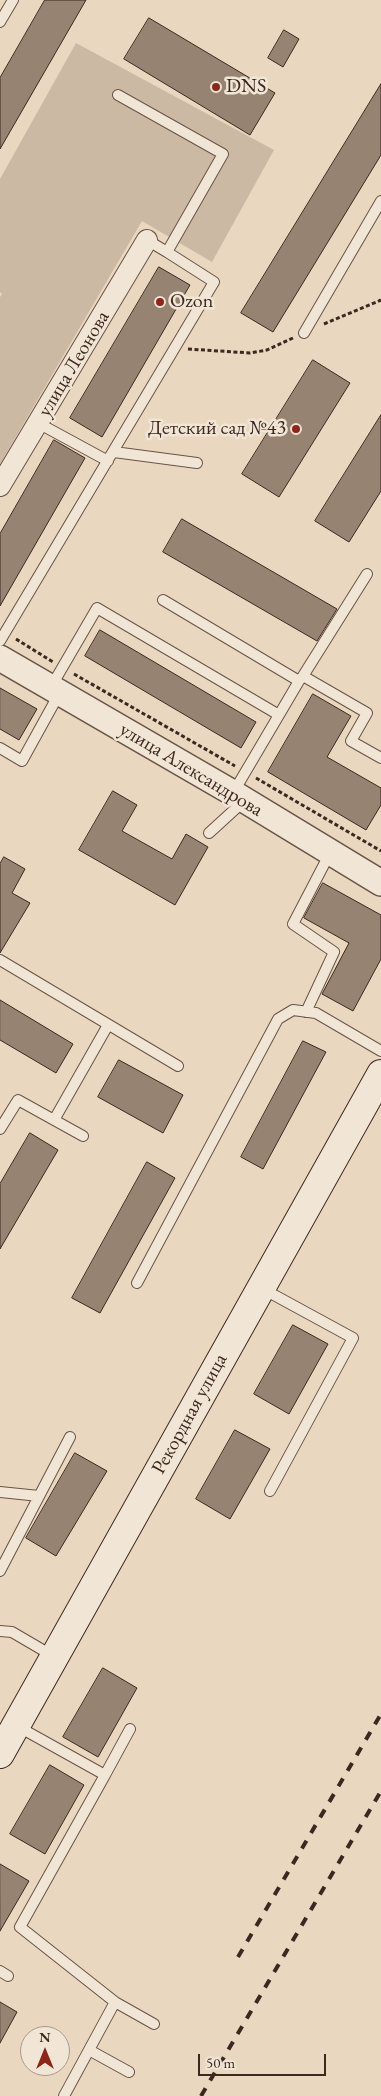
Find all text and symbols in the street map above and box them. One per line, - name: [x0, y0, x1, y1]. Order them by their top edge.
- place label: DNS: [226, 75, 266, 99]
- marker: DNS: [210, 81, 222, 93]
- place label: Ozon: [170, 290, 213, 314]
- marker: Ozon: [154, 296, 166, 308]
- street label: улица Леонова: [33, 307, 115, 421]
- place label: Детский сад №43: [148, 417, 286, 441]
- marker: Детский сад №43: [290, 423, 302, 435]
- street label: улица Александрова: [115, 718, 267, 822]
- street label: Рекордная улица: [147, 1350, 233, 1478]
- north arrow: [20, 2026, 70, 2076]
- text: N: [39, 2028, 51, 2046]
- scale bar: [201, 2044, 328, 2076]
- text: 50 m: [206, 2053, 235, 2072]

